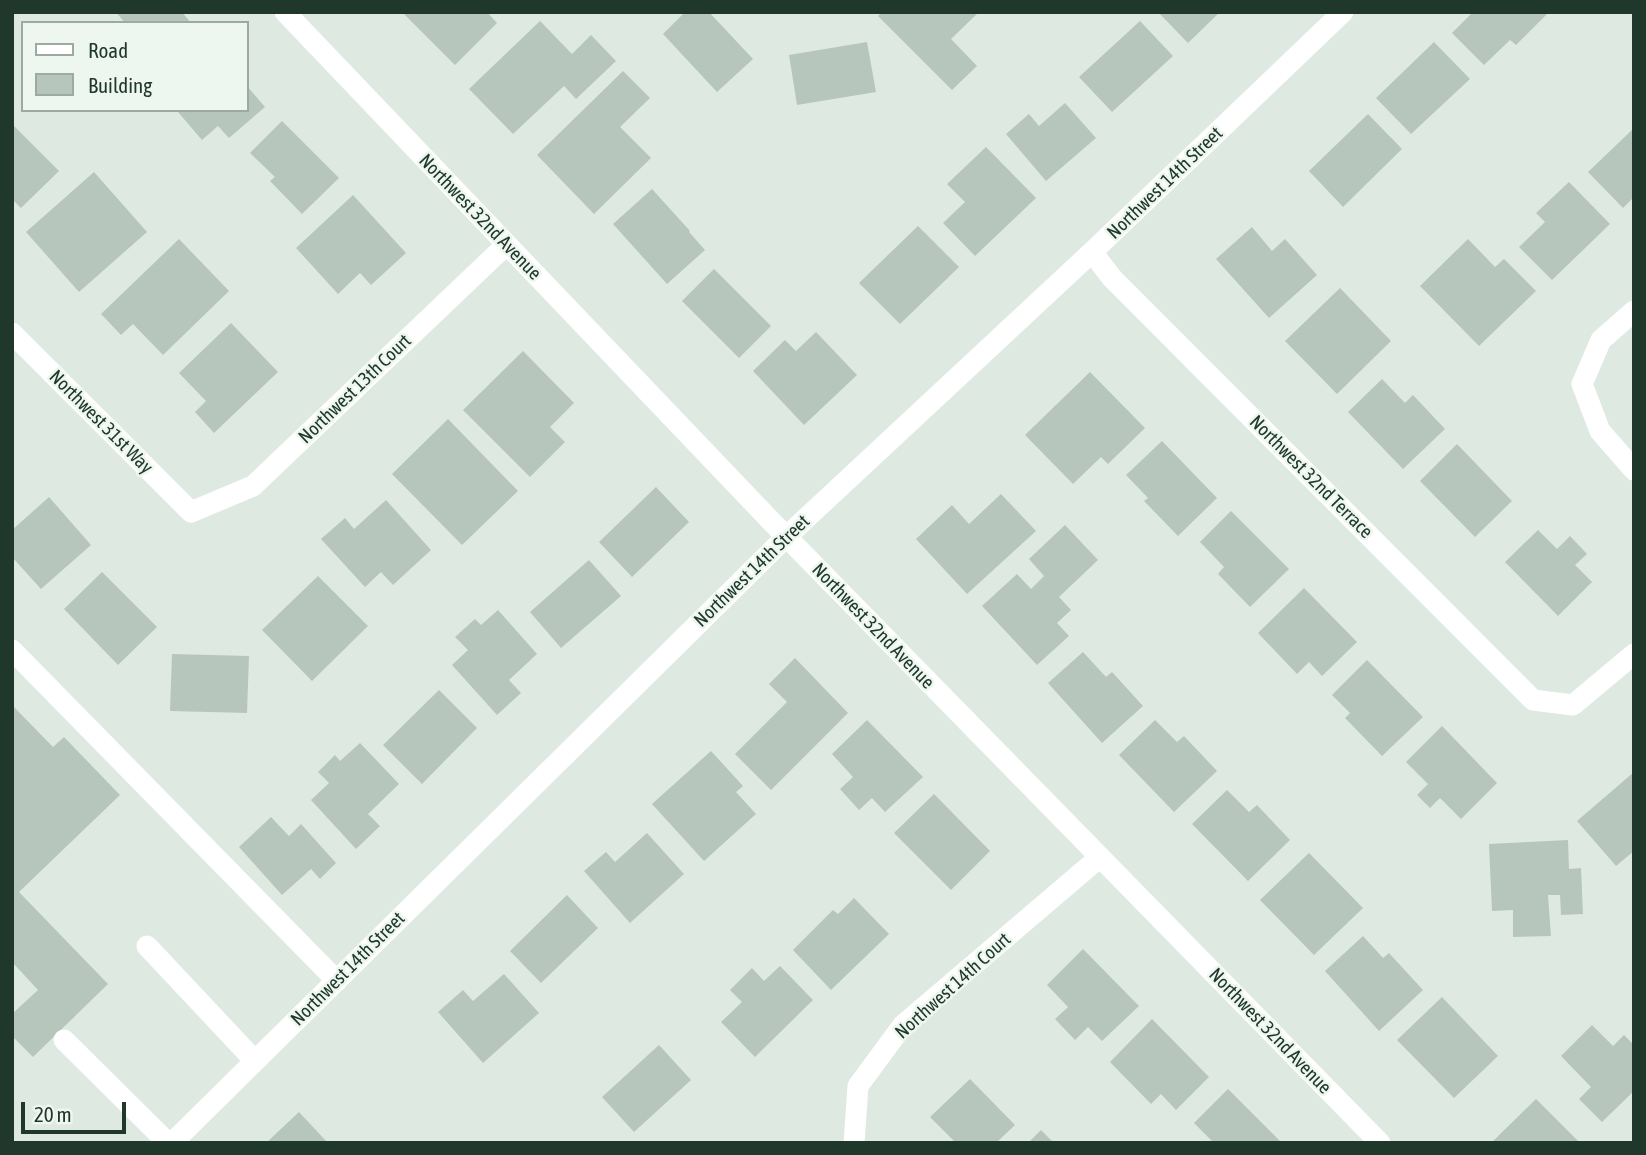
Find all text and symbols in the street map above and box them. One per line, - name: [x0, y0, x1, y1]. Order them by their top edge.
- legend: [21, 21, 248, 112]
- text: Road: [88, 38, 128, 62]
- text: Building: [88, 73, 152, 97]
- street label: Northwest 14th Street: [1103, 122, 1227, 244]
- street label: Northwest 32nd Avenue: [414, 149, 546, 285]
- street label: Northwest 13th Court: [294, 330, 416, 448]
- street label: Northwest 31st Way: [44, 365, 158, 479]
- street label: Northwest 32nd Terrace: [1245, 411, 1377, 543]
- street label: Northwest 14th Street: [690, 510, 814, 632]
- street label: Northwest 32nd Avenue: [807, 558, 939, 694]
- street label: Northwest 14th Street: [286, 907, 410, 1031]
- street label: Northwest 14th Court: [891, 928, 1015, 1044]
- street label: Northwest 32nd Avenue: [1204, 963, 1336, 1099]
- scale bar: [24, 1088, 130, 1132]
- text: 20 m: [34, 1102, 72, 1126]

